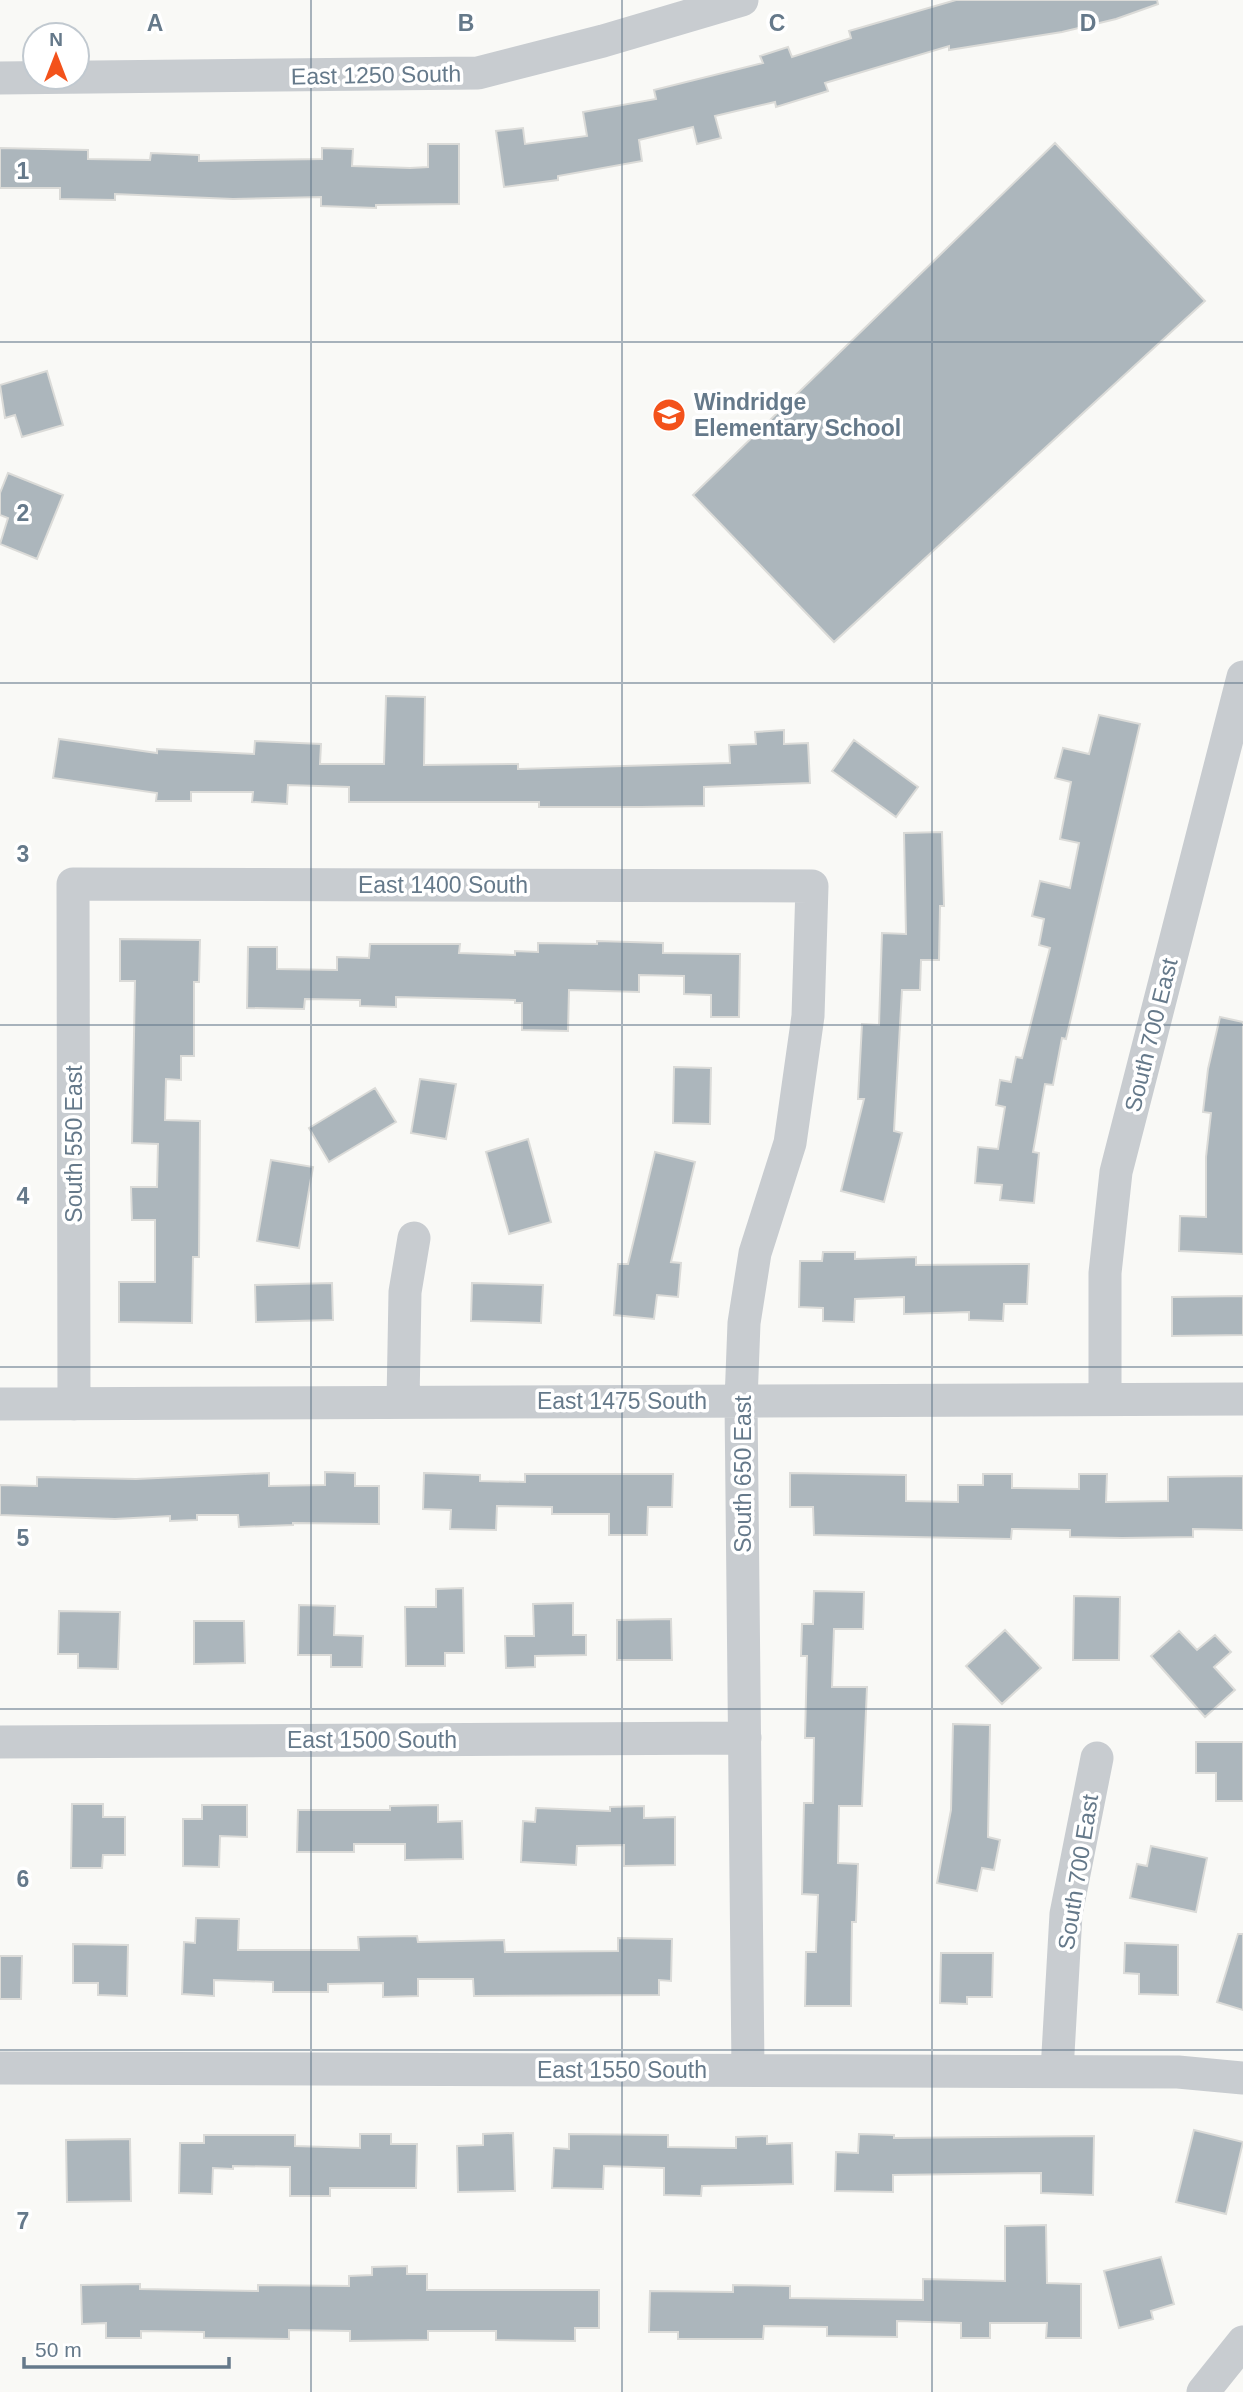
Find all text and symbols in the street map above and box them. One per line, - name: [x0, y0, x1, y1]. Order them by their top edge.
- text: A: [147, 10, 163, 36]
- text: B: [458, 10, 474, 36]
- text: C: [769, 10, 785, 36]
- text: D: [1080, 10, 1096, 36]
- north arrow: [21, 21, 91, 91]
- text: N: [49, 29, 63, 50]
- street label: East 1250 South: [291, 61, 461, 89]
- text: 1: [17, 158, 30, 184]
- place label: Windridge Elementary School: [694, 389, 901, 441]
- school or university icon: Windridge Elementary School: [650, 396, 688, 434]
- text: 2: [17, 500, 29, 526]
- text: 3: [17, 841, 29, 867]
- street label: East 1400 South: [358, 872, 528, 898]
- street label: South 700 East: [1119, 955, 1183, 1114]
- street label: South 550 East: [61, 1065, 87, 1223]
- text: 4: [17, 1183, 30, 1209]
- street label: East 1475 South: [537, 1388, 707, 1414]
- street label: South 650 East: [730, 1395, 756, 1553]
- text: 5: [17, 1525, 30, 1551]
- street label: East 1500 South: [287, 1727, 457, 1753]
- street label: South 700 East: [1053, 1792, 1103, 1952]
- text: 6: [17, 1866, 29, 1892]
- street label: East 1550 South: [537, 2057, 707, 2083]
- text: 7: [17, 2208, 29, 2234]
- scale bar: [24, 2326, 229, 2370]
- text: 50 m: [35, 2338, 82, 2361]

